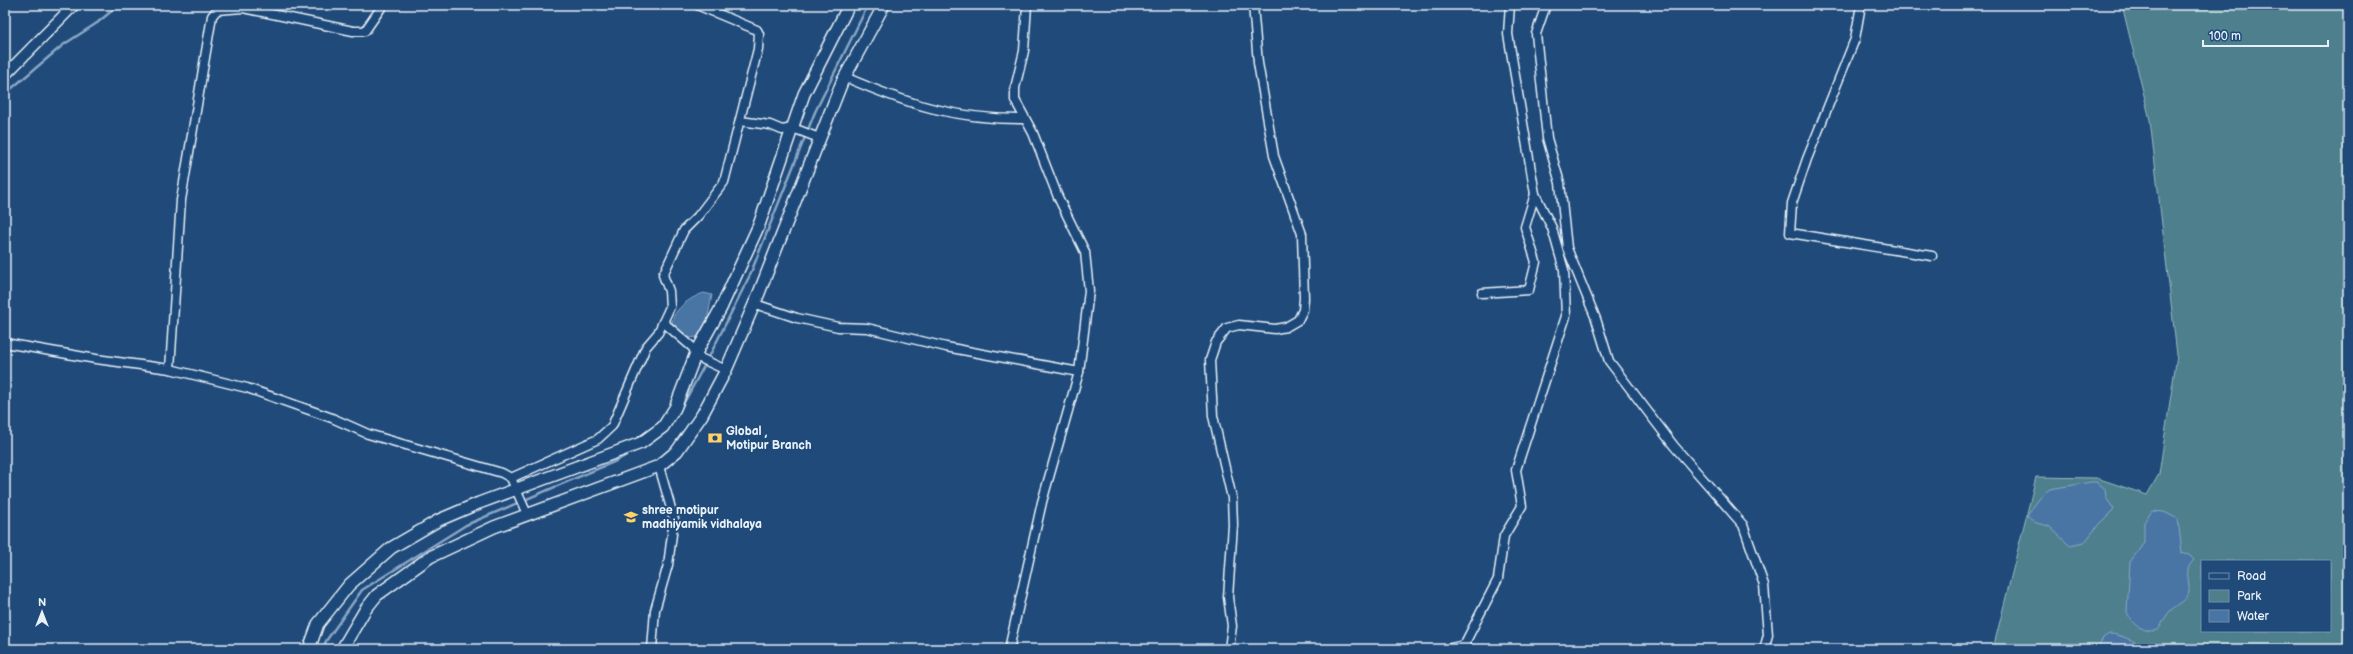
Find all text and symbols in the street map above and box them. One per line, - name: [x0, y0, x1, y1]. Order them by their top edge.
- scale bar: [2203, 22, 2328, 48]
- text: 100 m: [2209, 29, 2241, 44]
- place label: Global , Motipur Branch: [726, 424, 811, 453]
- bank icon: Global , Motipur Branch: [707, 430, 723, 446]
- place label: shree motipur madhiyamik vidhalaya: [642, 503, 762, 532]
- school or university icon: shree motipur madhiyamik vidhalaya: [623, 509, 639, 525]
- legend: [2201, 560, 2331, 632]
- text: Road: [2237, 569, 2266, 584]
- text: Park: [2237, 589, 2261, 604]
- north arrow: [22, 592, 62, 632]
- text: N: [38, 596, 46, 609]
- text: Water: [2237, 609, 2269, 624]

